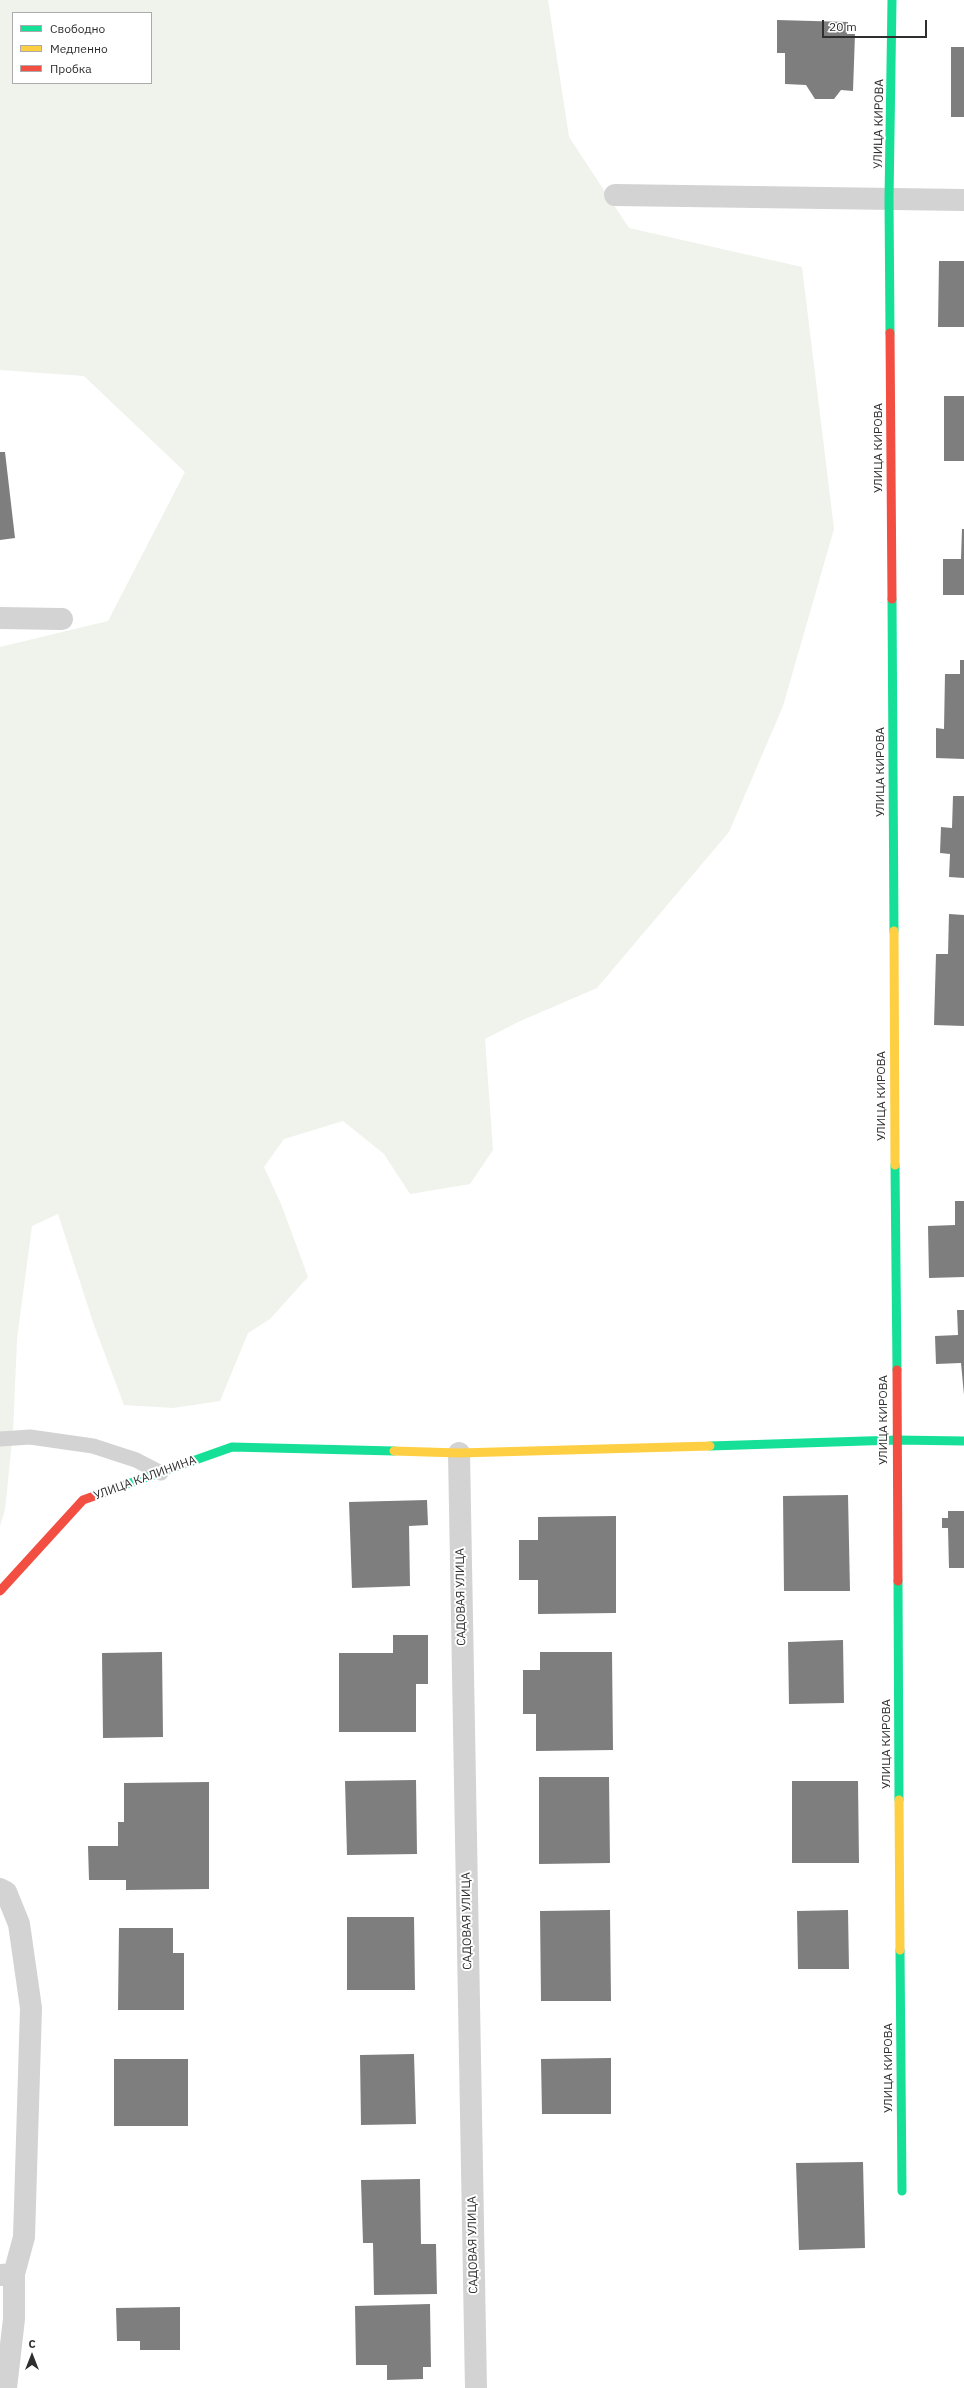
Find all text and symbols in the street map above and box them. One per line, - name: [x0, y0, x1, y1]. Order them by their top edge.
- legend: [12, 12, 152, 84]
- scale bar: [824, 12, 929, 38]
- text: 20 m: [829, 19, 857, 34]
- text: Свободно: [50, 21, 105, 36]
- text: Медленно: [50, 41, 108, 56]
- text: Пробка: [50, 61, 92, 76]
- street label: УЛИЦА КИРОВА: [871, 79, 887, 169]
- street label: УЛИЦА КИРОВА: [872, 403, 886, 493]
- street label: УЛИЦА КИРОВА: [874, 727, 888, 817]
- street label: УЛИЦА КИРОВА: [875, 1051, 889, 1141]
- street label: УЛИЦА КИРОВА: [877, 1375, 891, 1465]
- street label: УЛИЦА КАЛИНИНА: [92, 1453, 198, 1503]
- street label: САДОВАЯ УЛИЦА: [453, 1548, 469, 1646]
- street label: УЛИЦА КИРОВА: [880, 1699, 894, 1789]
- street label: САДОВАЯ УЛИЦА: [459, 1872, 475, 1970]
- street label: УЛИЦА КИРОВА: [882, 2023, 896, 2113]
- street label: САДОВАЯ УЛИЦА: [465, 2196, 481, 2294]
- north arrow: [12, 2336, 52, 2376]
- text: С: [28, 2337, 36, 2351]

